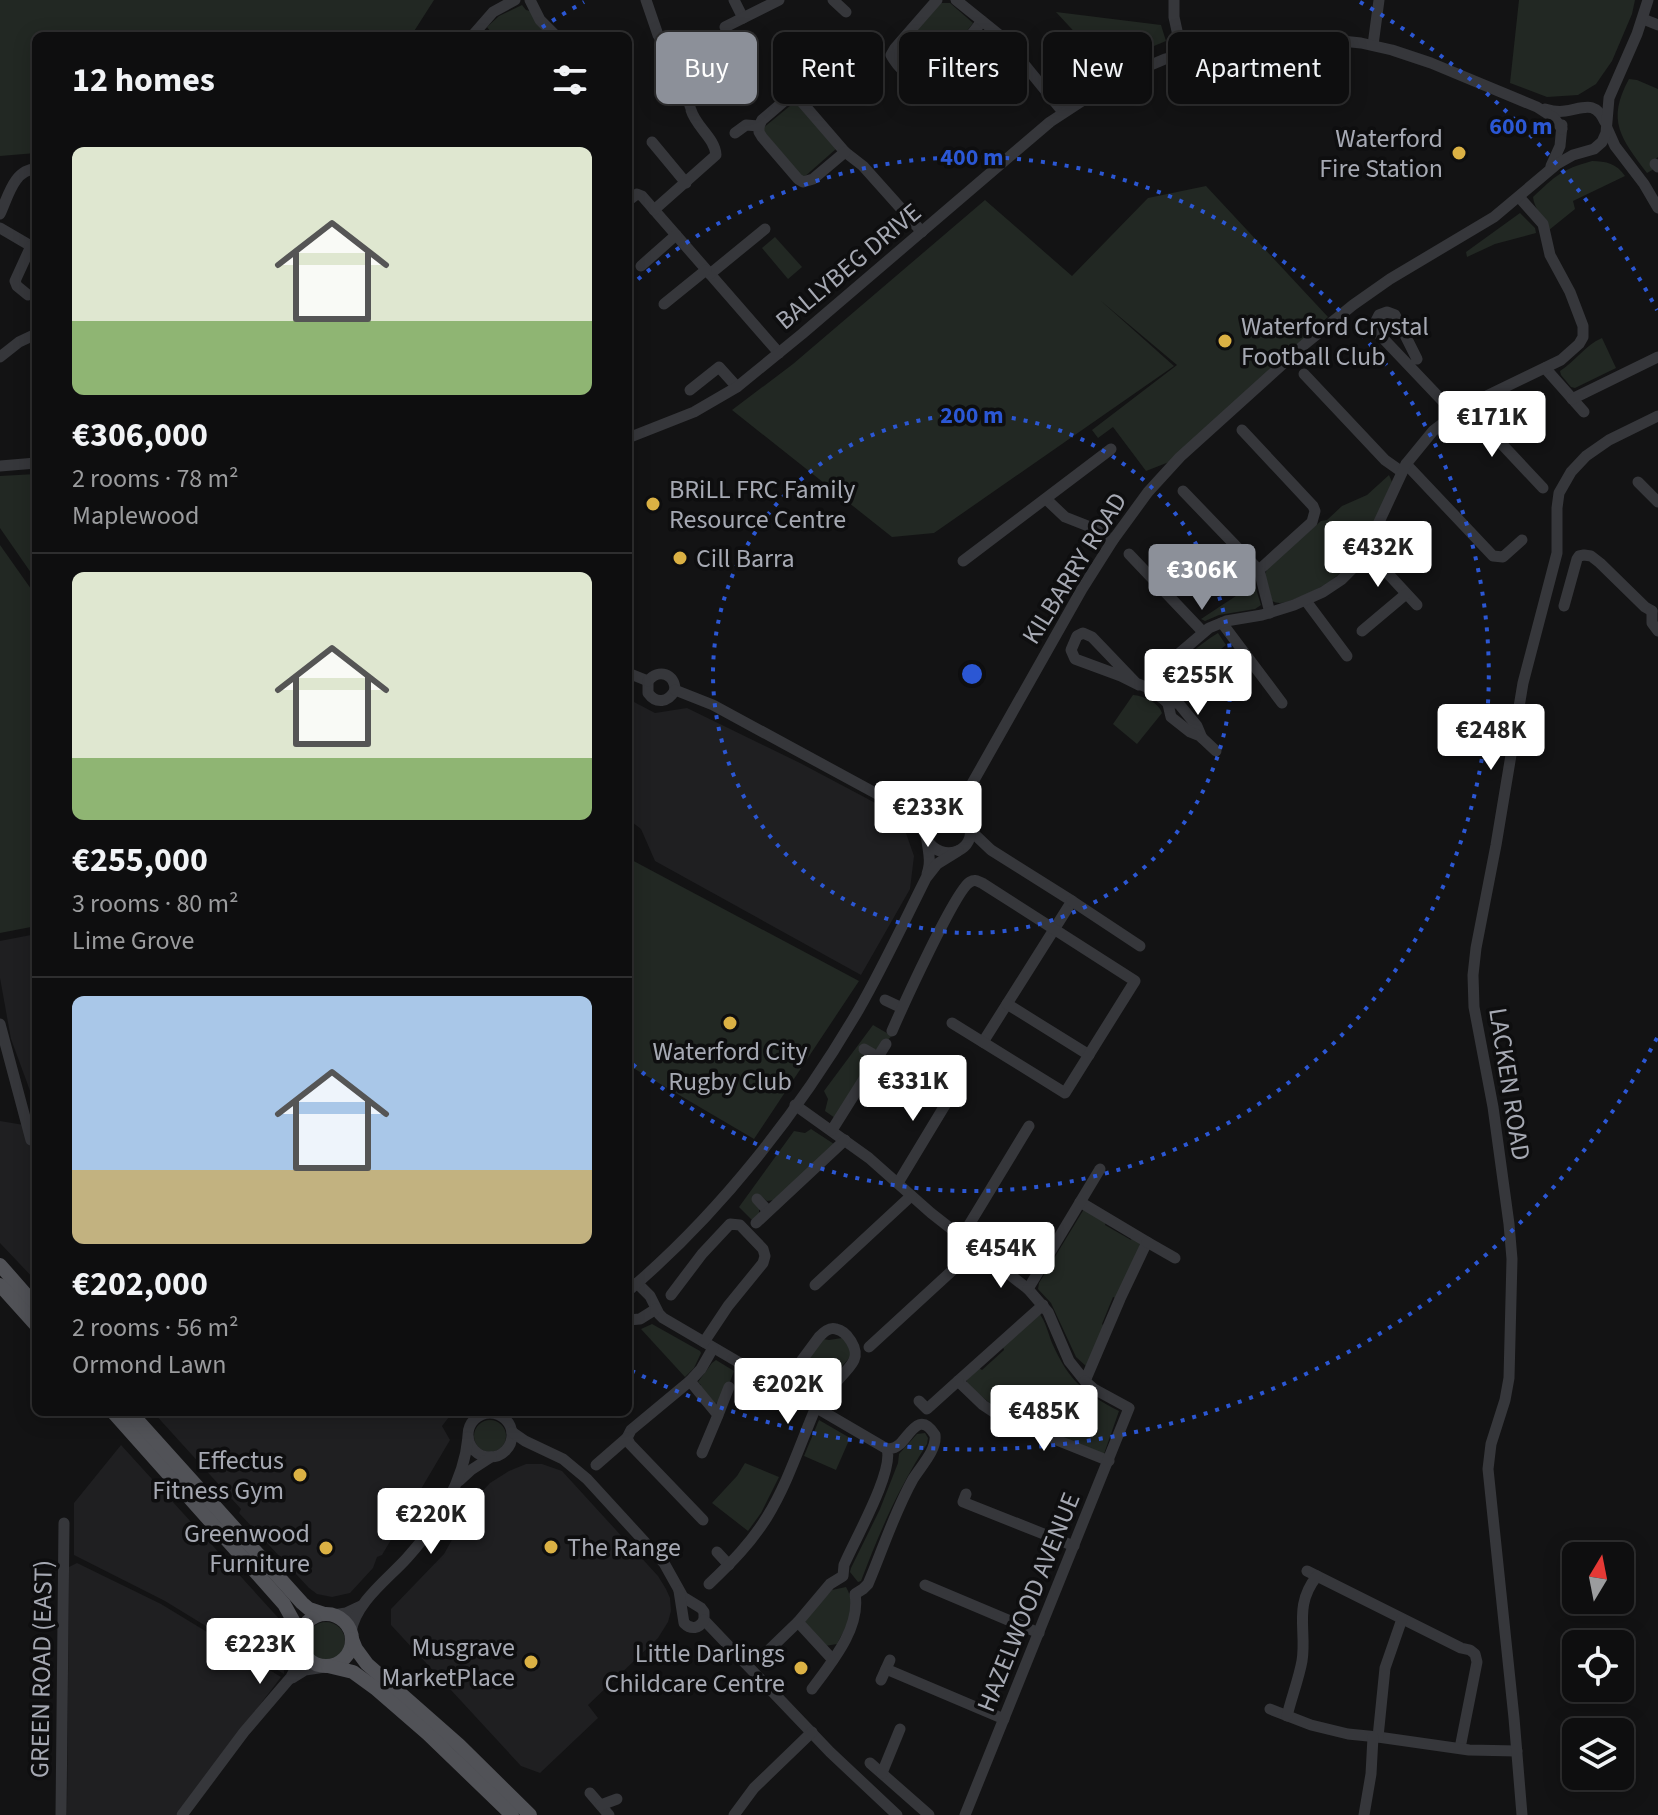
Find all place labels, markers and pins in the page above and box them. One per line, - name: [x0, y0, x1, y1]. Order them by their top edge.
- place label: Waterford Fire Station: [1319, 120, 1443, 187]
- marker: Waterford Fire Station: [1450, 144, 1468, 162]
- place label: Waterford Crystal Football Club: [1241, 308, 1429, 375]
- marker: Waterford Crystal Football Club: [1216, 332, 1234, 350]
- pin: €171K: [1436, 391, 1548, 459]
- place label: BRiLL FRC Family Resource Centre: [669, 471, 855, 538]
- marker: BRiLL FRC Family Resource Centre: [644, 495, 662, 513]
- pin: €432K: [1322, 521, 1434, 589]
- place label: Cill Barra: [696, 540, 795, 577]
- pin: €306K: [1146, 544, 1258, 612]
- marker: Cill Barra: [671, 549, 689, 567]
- pin: €255K: [1142, 649, 1254, 717]
- centre of rings: [958, 660, 986, 688]
- pin: €248K: [1435, 704, 1547, 772]
- pin: €233K: [872, 781, 984, 849]
- marker: Waterford City Rugby Club: [721, 1014, 739, 1032]
- place label: Waterford City Rugby Club: [652, 1033, 808, 1100]
- pin: €331K: [857, 1055, 969, 1123]
- pin: €454K: [945, 1222, 1057, 1290]
- pin: €202K: [732, 1358, 844, 1426]
- pin: €485K: [988, 1385, 1100, 1453]
- place label: Effectus Fitness Gym: [152, 1442, 284, 1509]
- marker: Effectus Fitness Gym: [291, 1466, 309, 1484]
- pin: €220K: [375, 1488, 487, 1556]
- place label: Greenwood Furniture: [184, 1515, 310, 1582]
- place label: The Range: [567, 1529, 681, 1566]
- marker: The Range: [542, 1538, 560, 1556]
- marker: Greenwood Furniture: [317, 1539, 335, 1557]
- pin: €223K: [204, 1618, 316, 1686]
- place label: Musgrave MarketPlace: [381, 1629, 515, 1696]
- place label: Little Darlings Childcare Centre: [605, 1635, 785, 1702]
- marker: Musgrave MarketPlace: [522, 1653, 540, 1671]
- marker: Little Darlings Childcare Centre: [792, 1659, 810, 1677]

